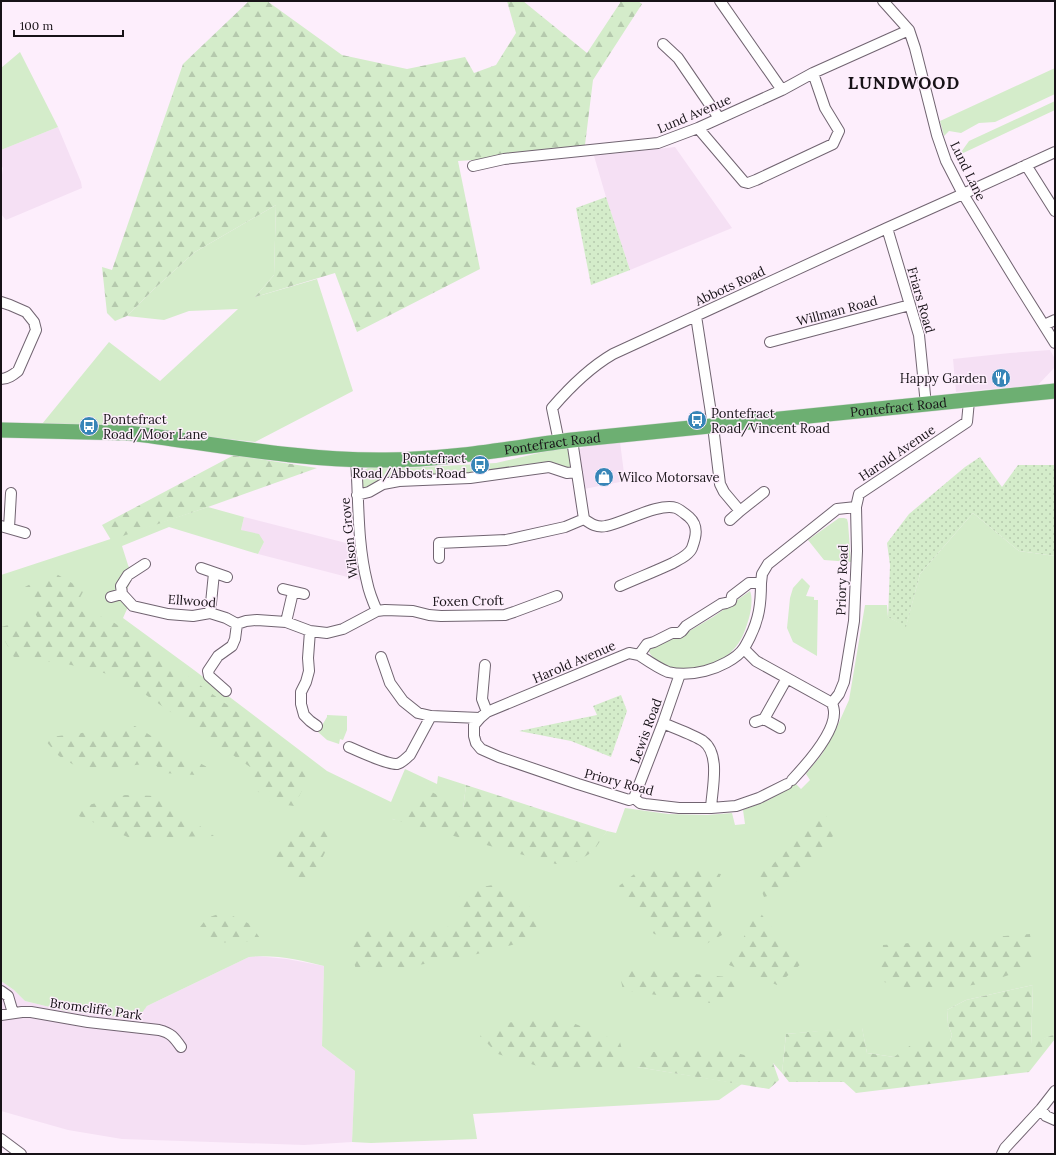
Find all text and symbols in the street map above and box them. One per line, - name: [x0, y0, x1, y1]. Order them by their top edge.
- scale bar: [14, 12, 123, 38]
- text: 100 m: [20, 18, 53, 33]
- district label: LUNDWOOD: [848, 72, 960, 94]
- street label: Lund Avenue: [655, 91, 733, 137]
- street label: Lund Lane: [946, 139, 990, 203]
- street label: Abbots Road: [691, 262, 768, 310]
- street label: Friars Road: [903, 265, 939, 335]
- street label: Willman Road: [795, 292, 880, 330]
- restaurant icon: Happy Garden: [990, 367, 1012, 389]
- place label: Happy Garden: [900, 370, 987, 387]
- street label: Pontefract Road: [849, 393, 948, 420]
- place label: Pontefract Road/Vincent Road: [711, 405, 830, 437]
- bus stop icon: Pontefract Road/Vincent Road: [686, 409, 708, 431]
- place label: Pontefract Road/Moor Lane: [103, 411, 207, 443]
- bus stop icon: Pontefract Road/Moor Lane: [78, 415, 100, 437]
- street label: Harold Avenue: [855, 421, 939, 485]
- street label: Pontefract Road: [503, 429, 602, 458]
- place label: Pontefract Road/Abbots Road: [352, 450, 466, 482]
- bus stop icon: Pontefract Road/Abbots Road: [469, 454, 491, 476]
- shop icon: Wilco Motorsave: [593, 466, 615, 488]
- place label: Wilco Motorsave: [618, 469, 720, 486]
- street label: Wilson Grove: [336, 497, 362, 579]
- street label: Priory Road: [832, 544, 852, 616]
- street label: Ellwood: [167, 591, 217, 611]
- street label: Foxen Croft: [432, 592, 504, 610]
- street label: Harold Avenue: [530, 637, 618, 687]
- street label: Lewis Road: [626, 696, 666, 766]
- street label: Priory Road: [582, 765, 656, 799]
- street label: Bromcliffe Park: [49, 994, 143, 1024]

